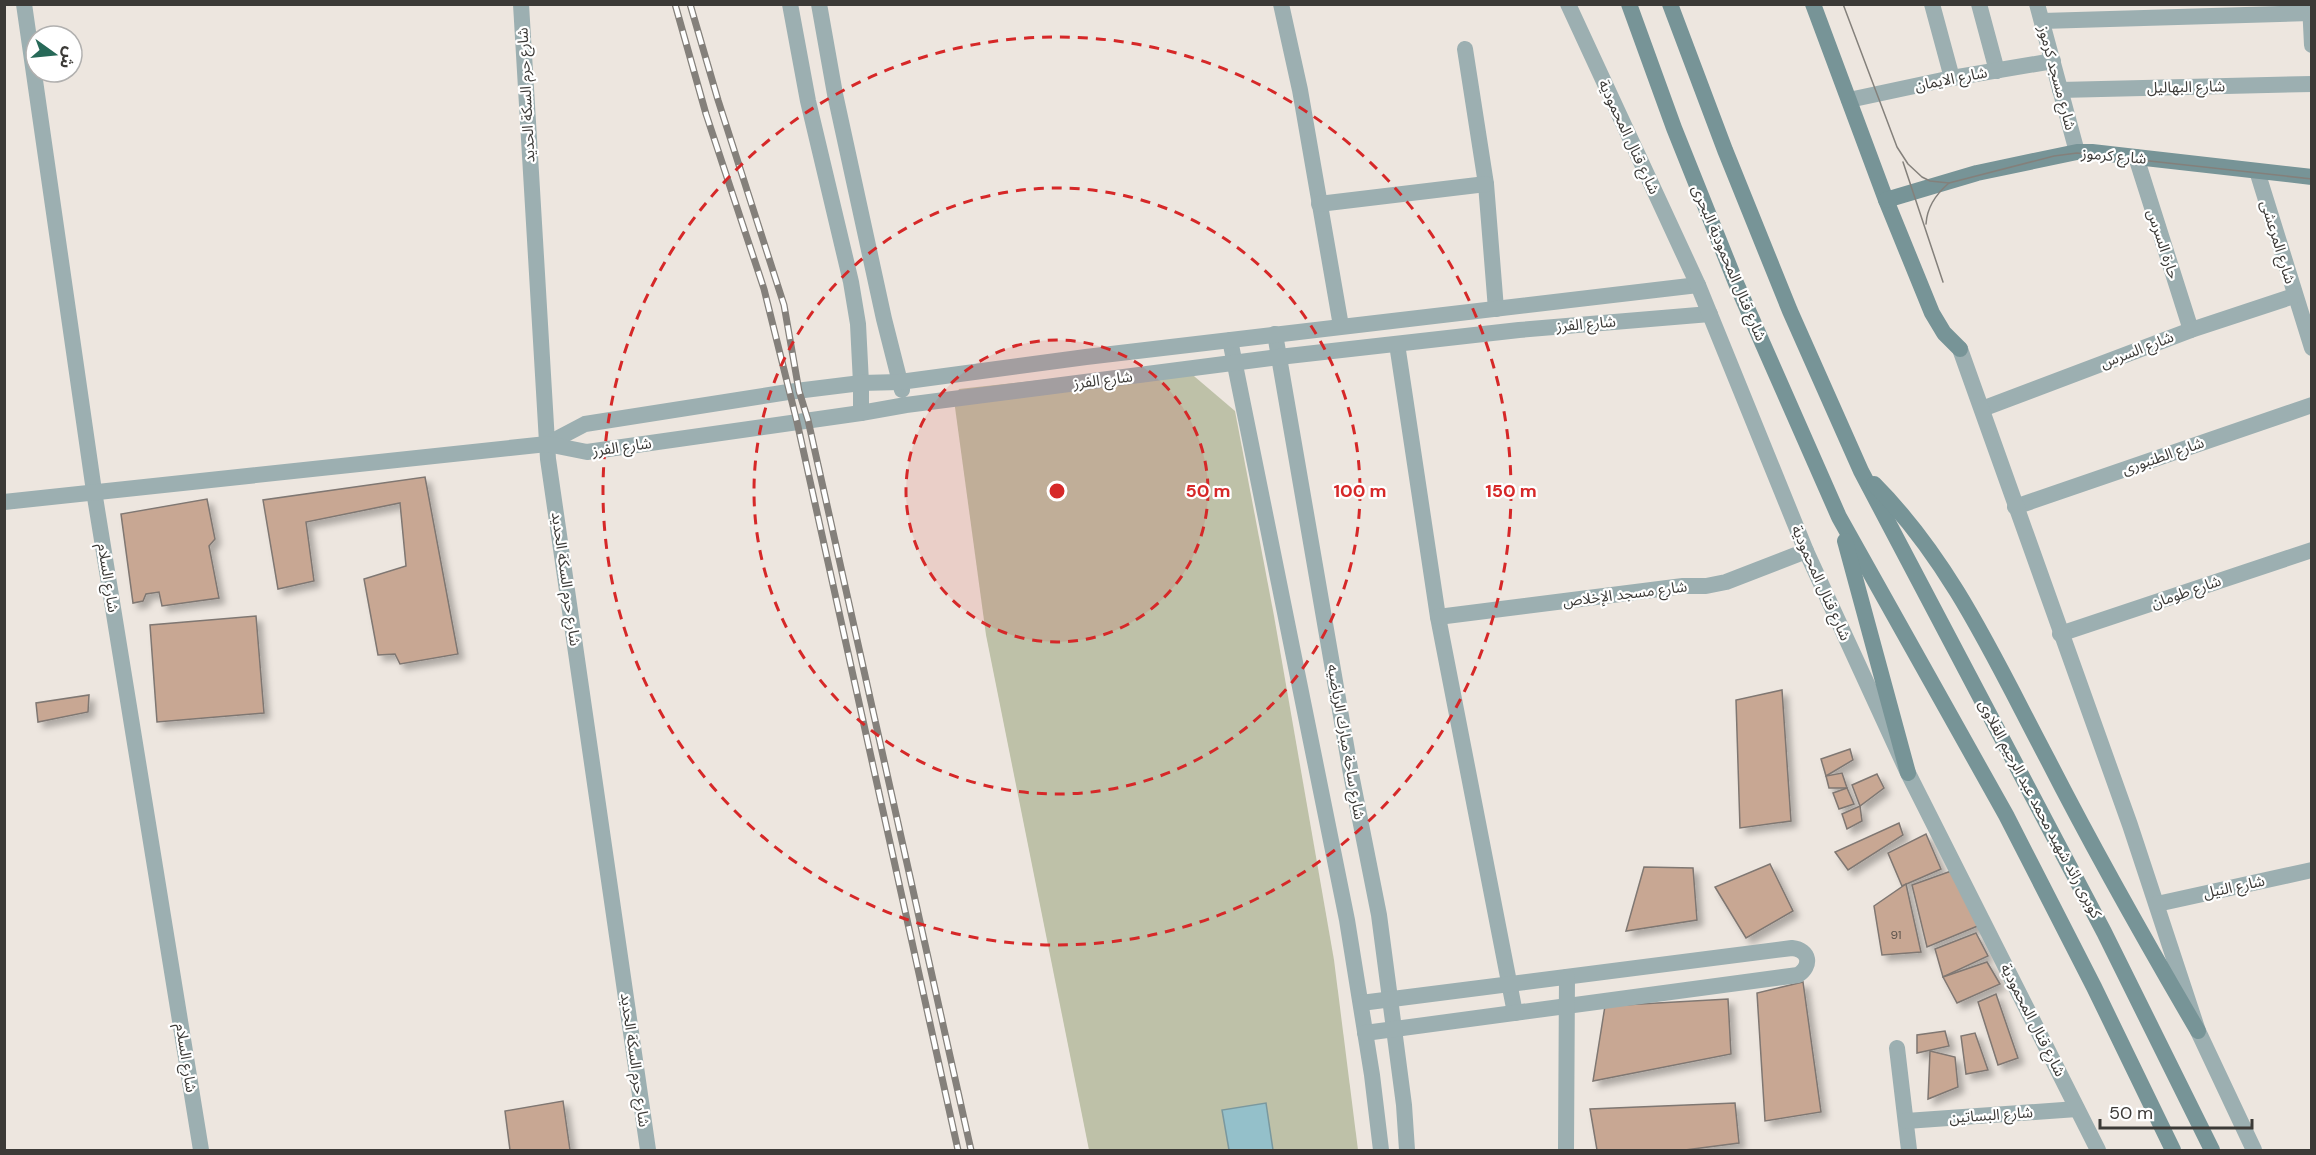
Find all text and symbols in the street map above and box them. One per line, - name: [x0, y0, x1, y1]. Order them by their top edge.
- street label: شارع مسجد كرموز: [2031, 23, 2081, 133]
- north arrow: [24, 24, 84, 84]
- street label: شارع حرم السكة الحديد: [512, 27, 542, 163]
- text: ش: [55, 44, 81, 71]
- street label: شارع الايمان: [1913, 62, 1990, 98]
- street label: شارع قنال المحمودية: [1592, 76, 1664, 199]
- street label: شارع البهاليل: [2147, 76, 2226, 100]
- street label: شارع كرموز: [2079, 143, 2148, 171]
- street label: شارع قنال المحمودية البحرى: [1685, 182, 1771, 345]
- street label: شارع المرعشى: [2254, 198, 2300, 287]
- street label: حارة السرس: [2142, 207, 2184, 281]
- street label: شارع الفرز: [1554, 311, 1617, 339]
- street label: شارع السرس: [2097, 327, 2177, 375]
- street label: شارع الفرز: [1071, 366, 1134, 396]
- street label: شارع الفرز: [590, 433, 653, 463]
- street label: شارع الطنبورى: [2119, 433, 2208, 481]
- text: 50 m: [1185, 479, 1231, 503]
- text: 100 m: [1333, 479, 1387, 503]
- text: 150 m: [1485, 479, 1537, 503]
- centre of rings: [1047, 481, 1067, 501]
- street label: شارع حرم السكة الحديد: [545, 511, 585, 648]
- street label: شارع قنال المحمودية: [1785, 522, 1855, 645]
- street label: شارع السلام: [91, 542, 123, 615]
- street label: شارع طومان: [2148, 571, 2225, 615]
- street label: شارع مسجد الإخلاص: [1562, 576, 1689, 614]
- street label: شارع ساحة مبارك الرياضيه: [1321, 663, 1370, 822]
- street label: كوبرى رائد شهيد محمد عبد الرحيم القلاوى: [1973, 696, 2107, 923]
- street label: شارع النيل: [2201, 871, 2267, 905]
- house number: 91: [1890, 927, 1902, 943]
- street label: شارع قنال المحمودية: [1994, 960, 2070, 1081]
- street label: شارع حرم السكة الحديد: [614, 992, 654, 1129]
- street label: شارع السلام: [169, 1022, 201, 1095]
- scale bar: [2100, 1092, 2252, 1130]
- text: 50 m: [2109, 1101, 2153, 1125]
- street label: شارع البساتين: [1948, 1102, 2034, 1130]

